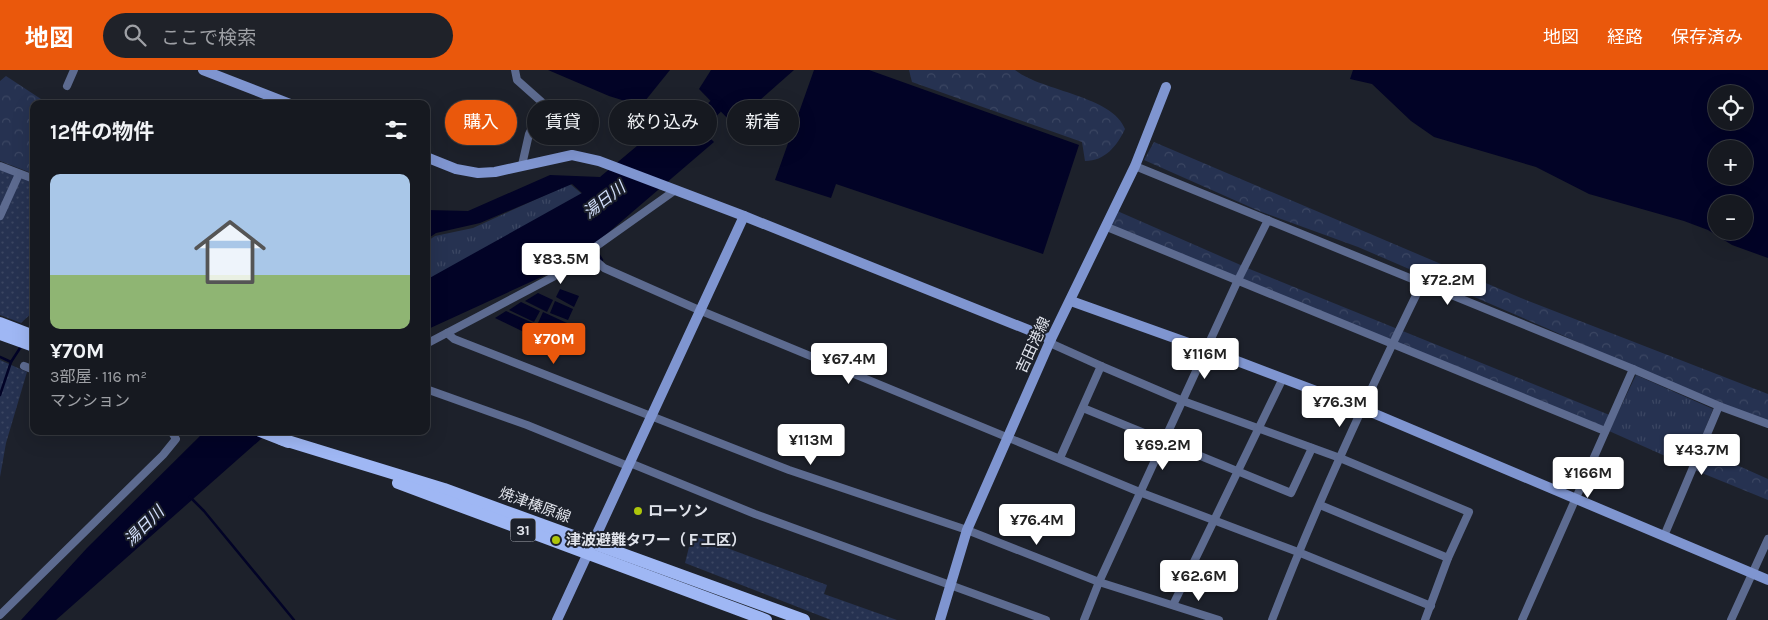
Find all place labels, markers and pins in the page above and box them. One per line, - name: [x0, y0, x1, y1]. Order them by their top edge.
- pin: ¥83.5M: [520, 242, 602, 285]
- pin: ¥72.2M: [1407, 264, 1489, 306]
- pin: ¥70M: [524, 322, 584, 365]
- pin: ¥116M: [1170, 338, 1240, 380]
- pin: ¥67.4M: [808, 342, 890, 385]
- pin: ¥76.3M: [1299, 386, 1381, 428]
- pin: ¥113M: [776, 424, 846, 466]
- pin: ¥69.2M: [1122, 428, 1204, 471]
- pin: ¥43.7M: [1661, 434, 1743, 476]
- pin: ¥166M: [1553, 456, 1623, 499]
- place label: ローソン: [648, 502, 708, 520]
- pin: ¥76.4M: [996, 504, 1078, 546]
- marker: ローソン: [632, 505, 644, 517]
- place label: 津波避難タワー（Ｆ工区）: [566, 531, 746, 549]
- marker: 津波避難タワー（Ｆ工区）: [550, 534, 562, 546]
- pin: ¥62.6M: [1158, 560, 1240, 602]

